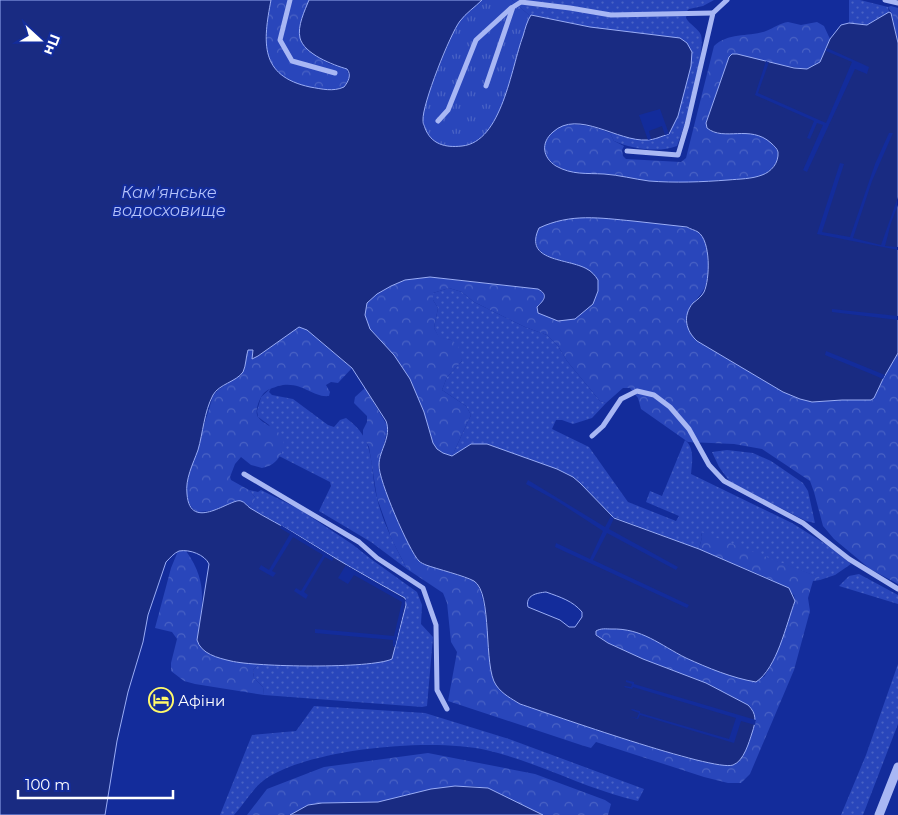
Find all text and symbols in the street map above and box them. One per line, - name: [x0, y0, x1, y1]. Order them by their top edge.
- north arrow: [15, 15, 65, 65]
- text: Пн: [40, 32, 64, 58]
- water label: Кам'янське водосховище: [112, 183, 226, 220]
- hotel icon: Афіни: [148, 687, 174, 713]
- place label: Афіни: [178, 691, 225, 710]
- scale bar: [18, 768, 172, 800]
- text: 100 m: [25, 775, 70, 794]

